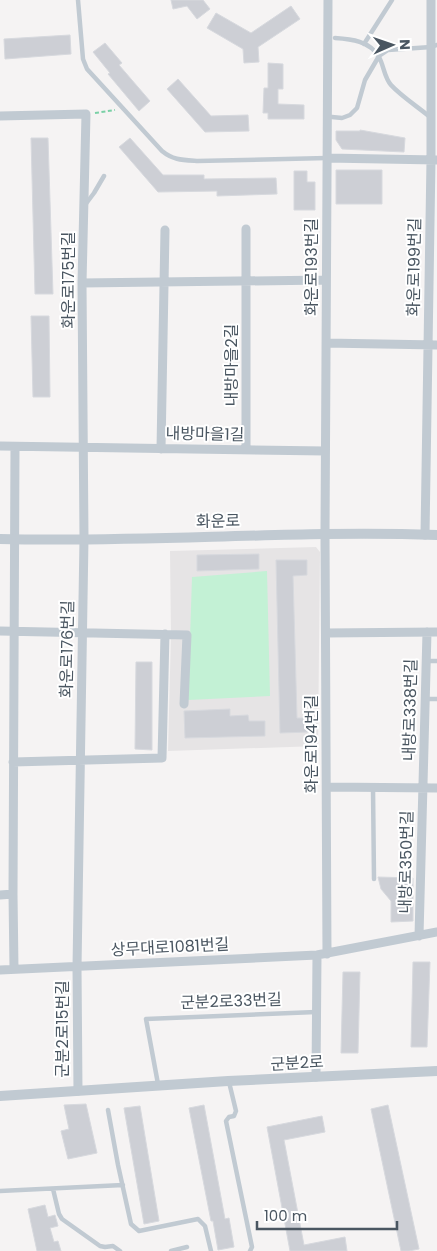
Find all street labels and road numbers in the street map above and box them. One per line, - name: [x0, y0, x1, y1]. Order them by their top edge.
- street label: 화운로199번길: [402, 217, 426, 317]
- street label: 화운로193번길: [300, 218, 323, 316]
- street label: 화운로175번길: [57, 231, 80, 329]
- street label: 내방마을2길: [220, 324, 243, 406]
- street label: 내방마을1길: [165, 422, 245, 446]
- street label: 화운로: [196, 509, 241, 533]
- street label: 화운로176번길: [55, 600, 79, 698]
- street label: 내방로338번길: [398, 659, 422, 761]
- street label: 화운로194번길: [300, 695, 323, 793]
- street label: 내방로350번길: [394, 810, 418, 914]
- street label: 상무대로1081번길: [110, 932, 230, 962]
- street label: 군분2로15번길: [51, 980, 74, 1078]
- street label: 군분2로33번길: [180, 988, 282, 1014]
- street label: 군분2로: [270, 1050, 325, 1076]

